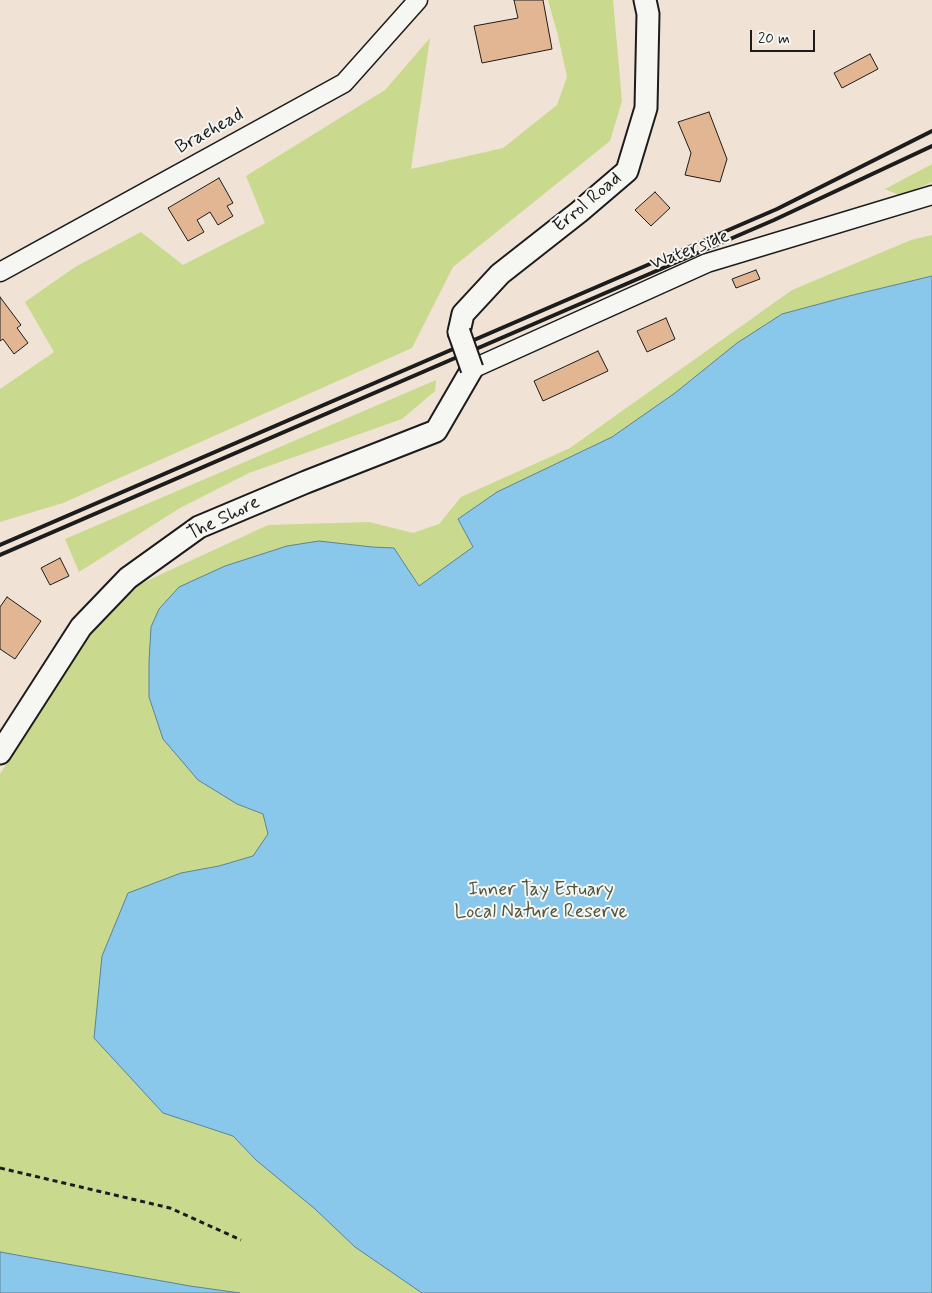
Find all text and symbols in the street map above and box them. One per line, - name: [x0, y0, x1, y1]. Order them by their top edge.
- scale bar: [752, 20, 817, 52]
- text: 20 m: [758, 29, 790, 49]
- street label: Braehead: [172, 104, 248, 160]
- street label: Errol Road: [549, 168, 627, 238]
- street label: Waterside: [647, 225, 733, 277]
- street label: The Shore: [184, 492, 264, 546]
- park label: Inner Tay Estuary Local Nature Reserve: [455, 880, 627, 924]

